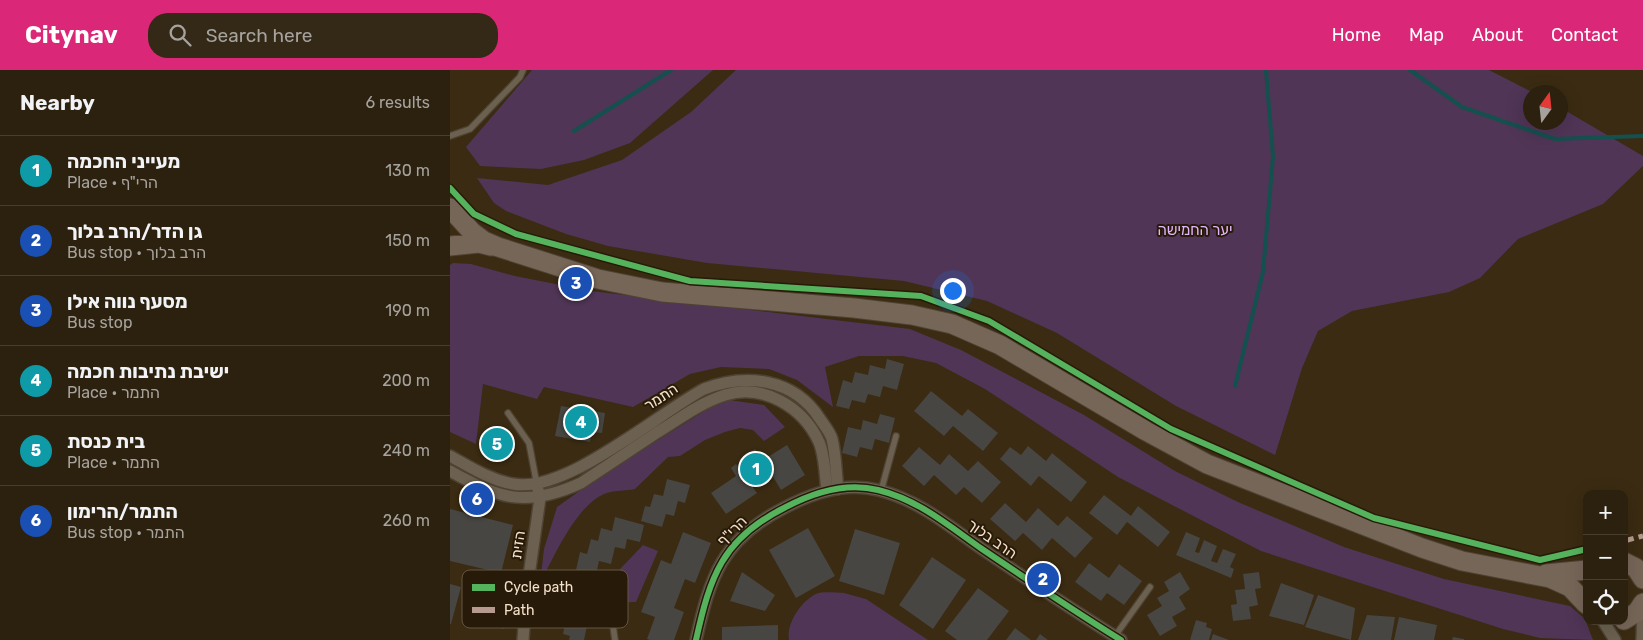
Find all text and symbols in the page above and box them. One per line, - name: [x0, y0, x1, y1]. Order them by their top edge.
- search box: [148, 13, 498, 58]
- text: Citynav: [25, 21, 118, 49]
- icon: search: [166, 21, 194, 49]
- text: Search here: [206, 24, 312, 47]
- text: Home: [1332, 24, 1381, 46]
- text: Map: [1409, 24, 1444, 46]
- text: About: [1472, 24, 1523, 46]
- text: Contact: [1551, 24, 1618, 46]
- north arrow: [1523, 85, 1568, 130]
- text: Nearby: [20, 90, 95, 115]
- text: 6 results: [365, 93, 430, 112]
- text: מעייני החכמה: [67, 150, 180, 173]
- text: 1: [32, 161, 40, 180]
- text: 130 m: [385, 161, 430, 180]
- text: Place · הרי"ף: [67, 173, 158, 192]
- text: גן הדר/הרב בלוך: [67, 220, 203, 243]
- park label: יער החמישה: [1157, 221, 1233, 239]
- text: 2: [31, 231, 41, 250]
- text: 150 m: [385, 231, 430, 250]
- text: Bus stop · הרב בלוך: [67, 243, 206, 262]
- pin: 3: [560, 264, 592, 302]
- your location: [940, 278, 966, 304]
- text: מסעף נווה אילן: [67, 290, 187, 313]
- text: 3: [31, 301, 41, 320]
- text: 190 m: [385, 301, 430, 320]
- text: Bus stop: [67, 313, 133, 332]
- text: ישיבת נתיבות חכמה: [67, 360, 229, 383]
- text: 4: [31, 371, 41, 390]
- text: 200 m: [382, 371, 430, 390]
- street label: התמר: [641, 379, 681, 415]
- text: Place · התמר: [67, 383, 160, 402]
- pin: 4: [565, 403, 597, 441]
- pin: 5: [481, 425, 513, 463]
- text: בית כנסת: [67, 430, 145, 453]
- text: 5: [31, 441, 41, 460]
- text: 240 m: [383, 441, 430, 460]
- pin: 1: [740, 450, 772, 488]
- text: Place · התמר: [67, 453, 160, 472]
- pin: 6: [461, 480, 493, 518]
- map controls: [1583, 490, 1628, 625]
- button: +: [1583, 490, 1628, 535]
- text: התמר/הרימון: [67, 500, 178, 523]
- text: 6: [31, 511, 41, 530]
- text: 260 m: [383, 511, 430, 530]
- street label: הרי"ף: [713, 512, 751, 550]
- street label: הרב בלוך: [964, 515, 1020, 563]
- text: Bus stop · התמר: [67, 523, 185, 542]
- street label: הזית: [507, 530, 529, 560]
- button: −: [1583, 535, 1628, 580]
- pin: 2: [1027, 560, 1059, 598]
- legend: [462, 570, 628, 628]
- text: Cycle path: [504, 579, 573, 596]
- button: locate: [1583, 580, 1628, 625]
- text: Path: [504, 602, 535, 619]

